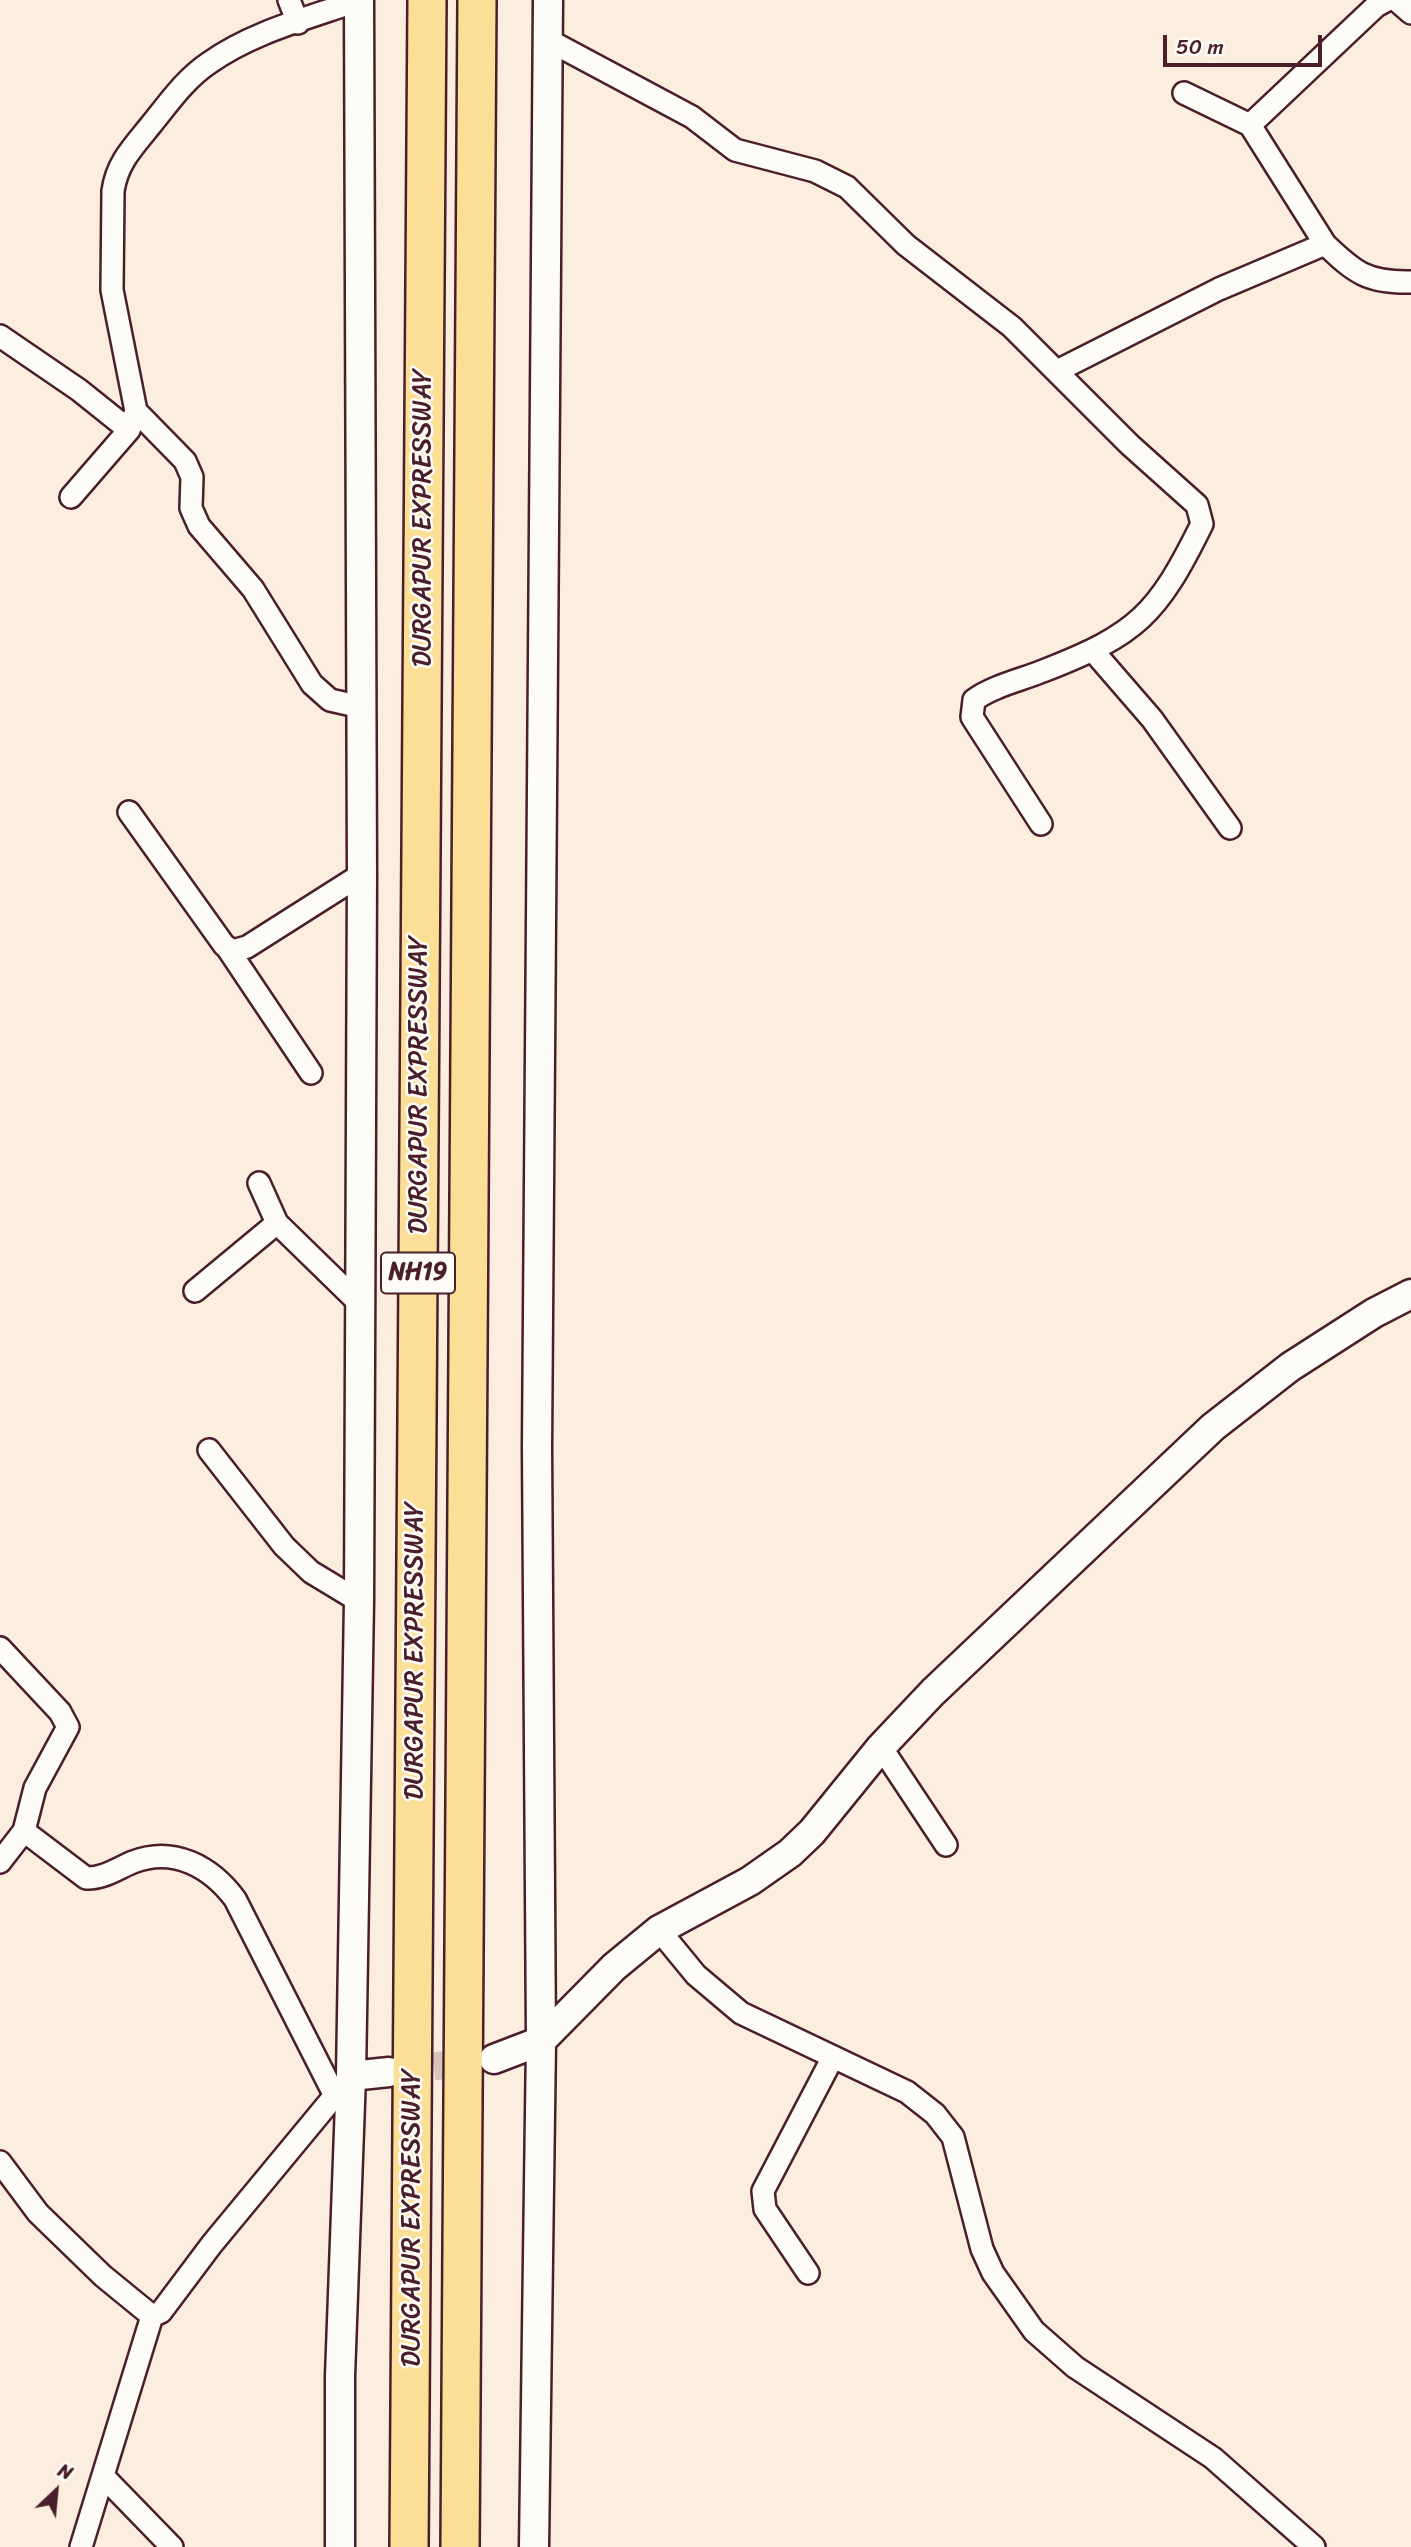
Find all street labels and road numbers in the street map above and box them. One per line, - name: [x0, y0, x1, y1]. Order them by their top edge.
- street label: DURGAPUR EXPRESSWAY: [407, 369, 439, 667]
- street label: DURGAPUR EXPRESSWAY: [403, 936, 435, 1234]
- road number: NH19: [381, 1252, 455, 1294]
- street label: DURGAPUR EXPRESSWAY: [399, 1502, 431, 1800]
- street label: DURGAPUR EXPRESSWAY: [396, 2069, 428, 2367]

